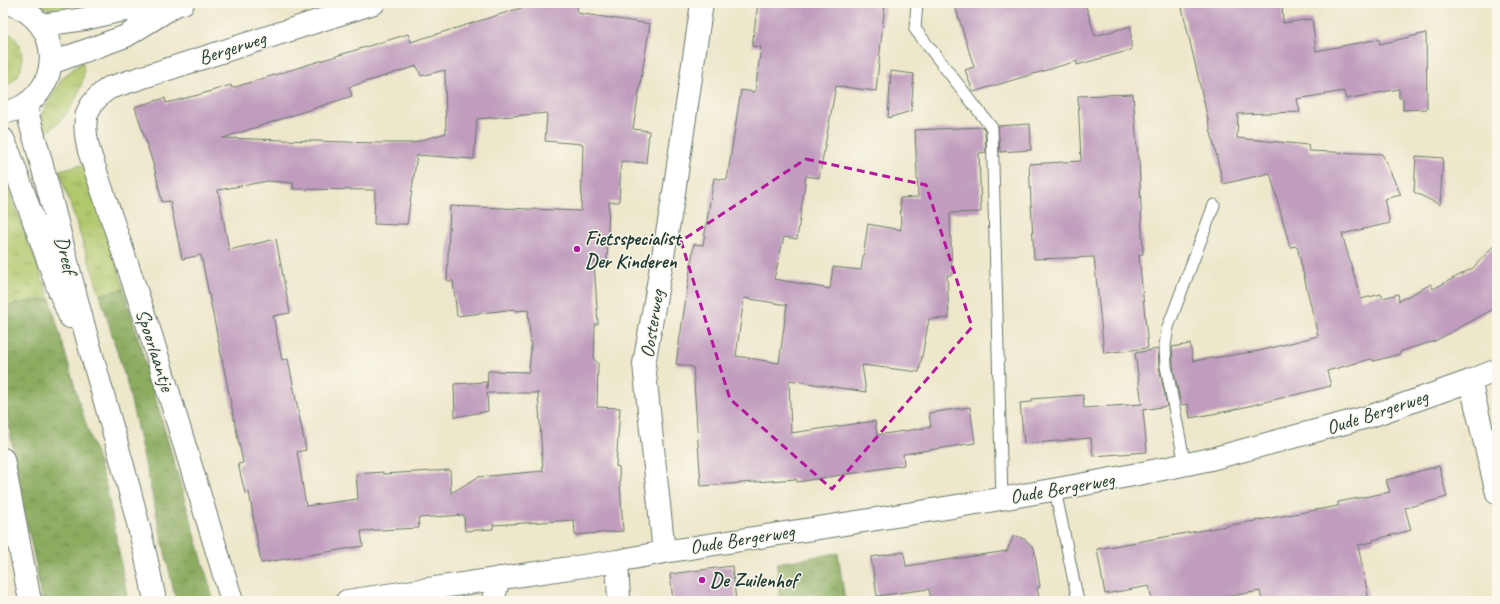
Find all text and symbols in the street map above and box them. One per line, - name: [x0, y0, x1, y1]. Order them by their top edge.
- street label: Bergerweg: [195, 25, 270, 71]
- place label: Fietsspecialist Der Kinderen: [585, 226, 683, 274]
- street label: Dreef: [49, 234, 84, 280]
- marker: Fietsspecialist Der Kinderen: [572, 244, 582, 254]
- street label: Oosterweg: [634, 286, 670, 360]
- street label: Spoorlaantje: [130, 306, 181, 396]
- street label: Oude Bergerweg: [1323, 383, 1433, 440]
- street label: Oude Bergerweg: [1008, 466, 1118, 509]
- street label: Oude Bergerweg: [688, 518, 798, 560]
- place label: De Zuilenhof: [710, 568, 802, 593]
- marker: De Zuilenhof: [697, 575, 707, 585]

